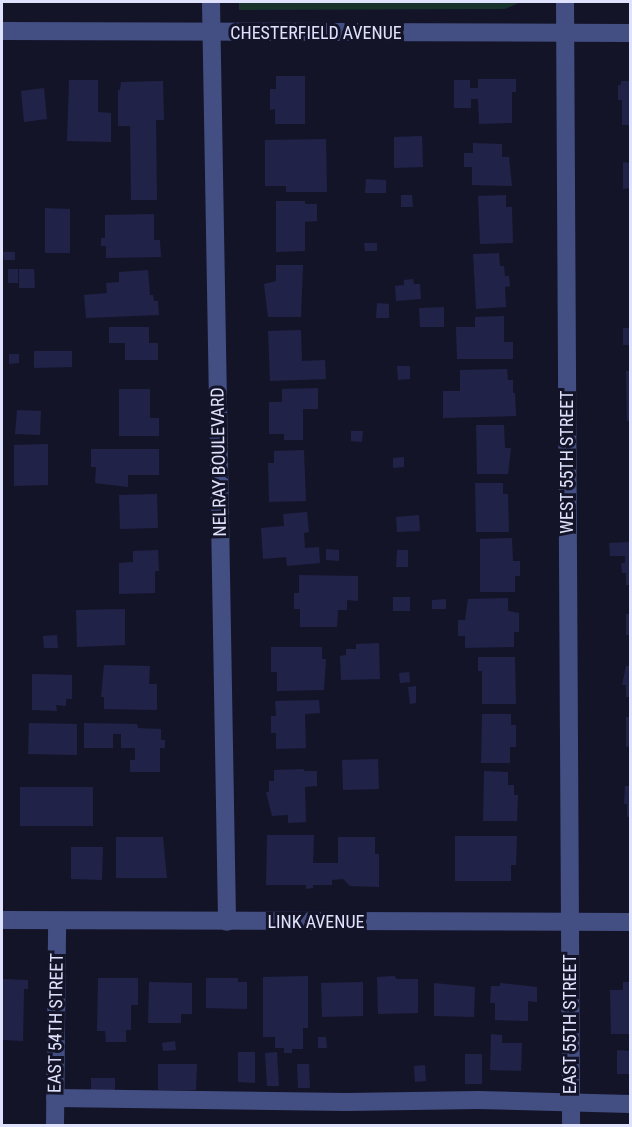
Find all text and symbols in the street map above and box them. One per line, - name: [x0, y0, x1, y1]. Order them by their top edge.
- street label: CHESTERFIELD AVENUE: [230, 22, 402, 44]
- street label: NELRAY BOULEVARD: [207, 387, 231, 537]
- street label: WEST 55TH STREET: [556, 390, 578, 534]
- street label: LINK AVENUE: [267, 911, 365, 933]
- street label: EAST 54TH STREET: [44, 953, 68, 1093]
- street label: EAST 55TH STREET: [559, 954, 581, 1094]

